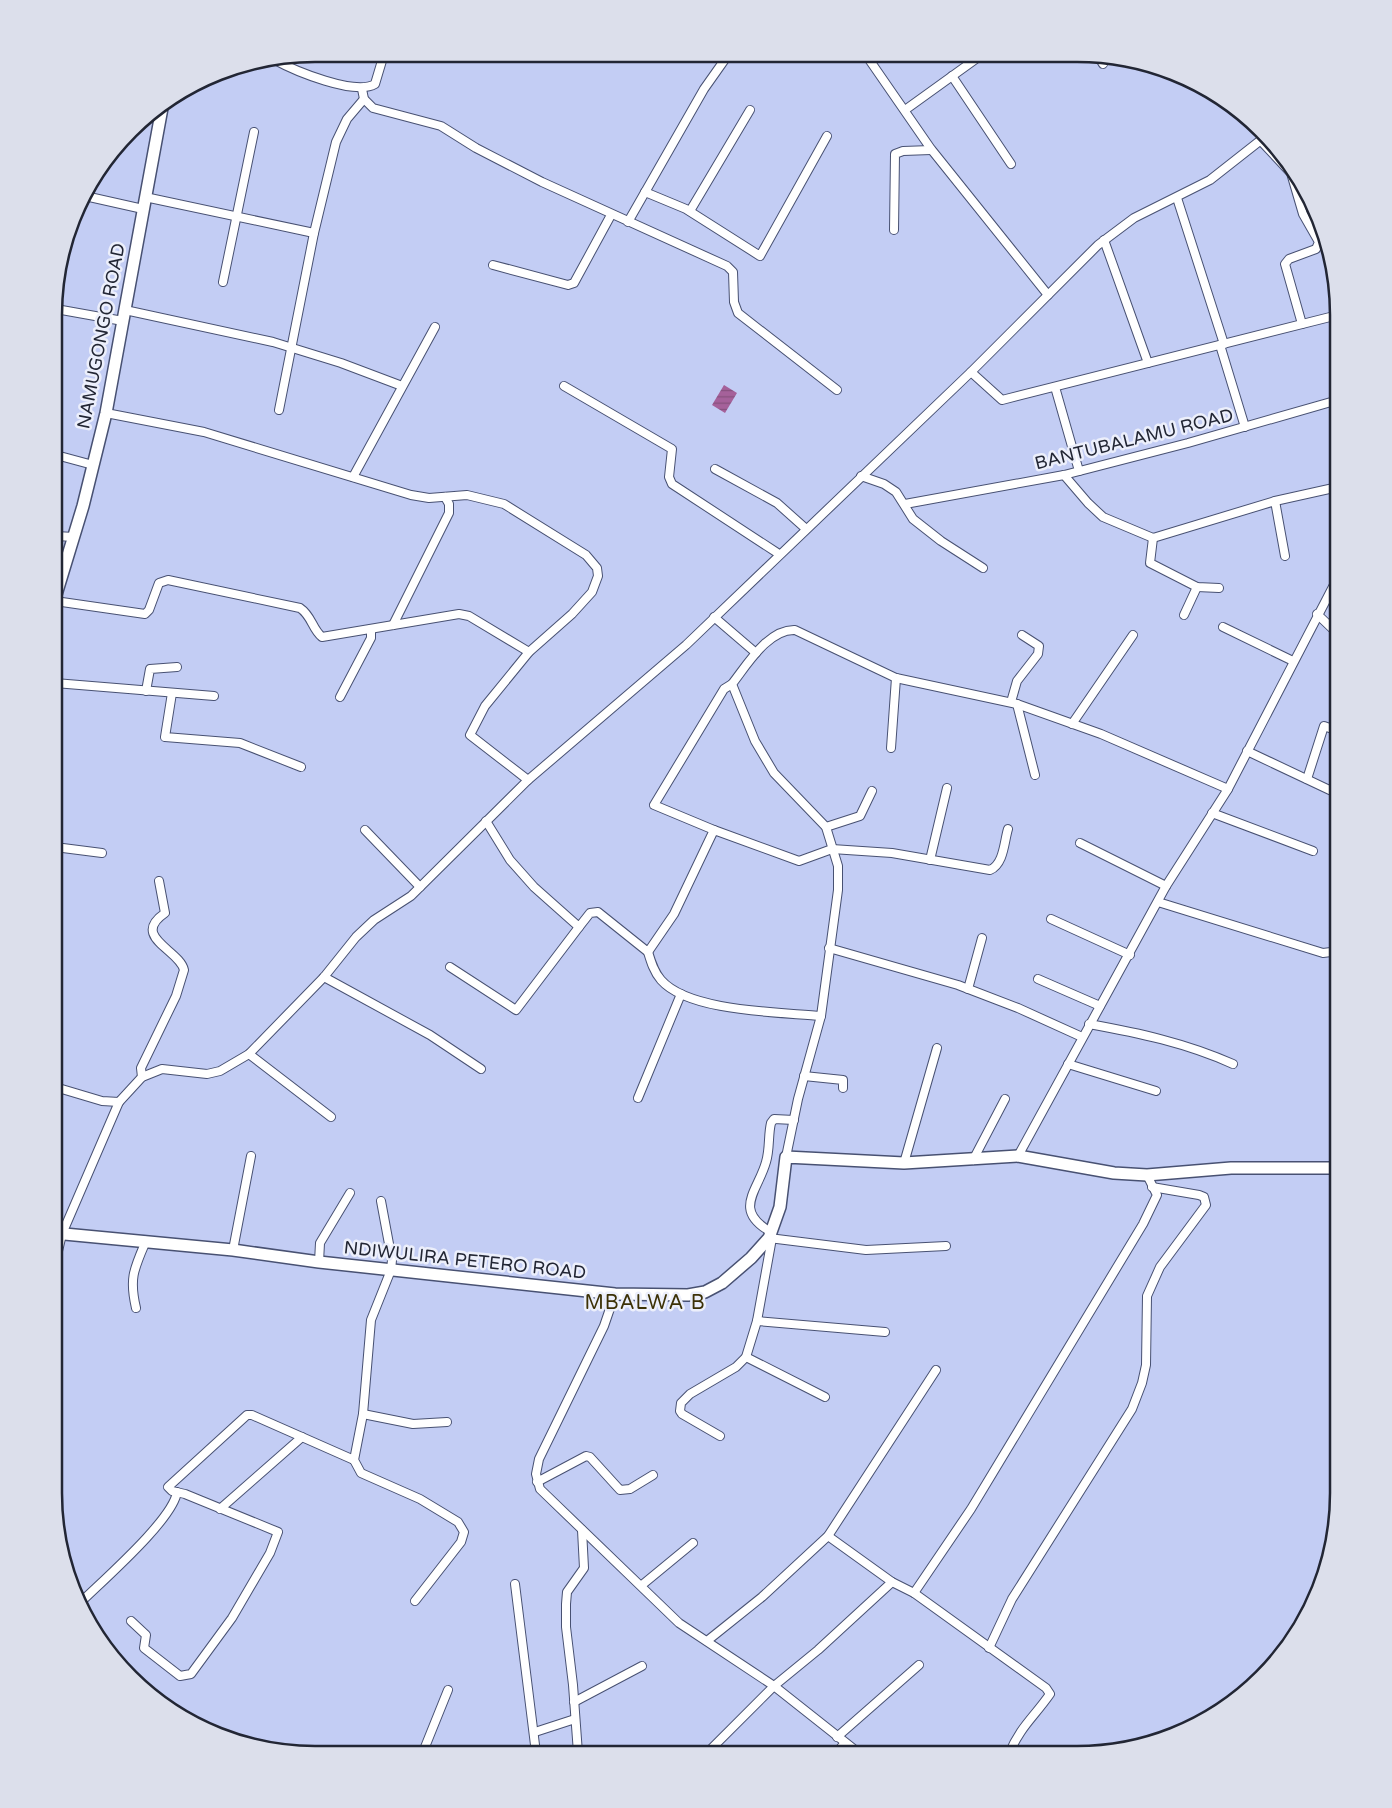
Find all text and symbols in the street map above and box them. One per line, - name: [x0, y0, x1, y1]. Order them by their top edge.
- street label: NAMUGONGO ROAD: [72, 241, 130, 431]
- street label: BANTUBALAMU ROAD: [1032, 404, 1236, 474]
- street label: NDIWULIRA PETERO ROAD: [343, 1236, 587, 1284]
- district label: MBALWA B: [584, 1291, 706, 1315]

